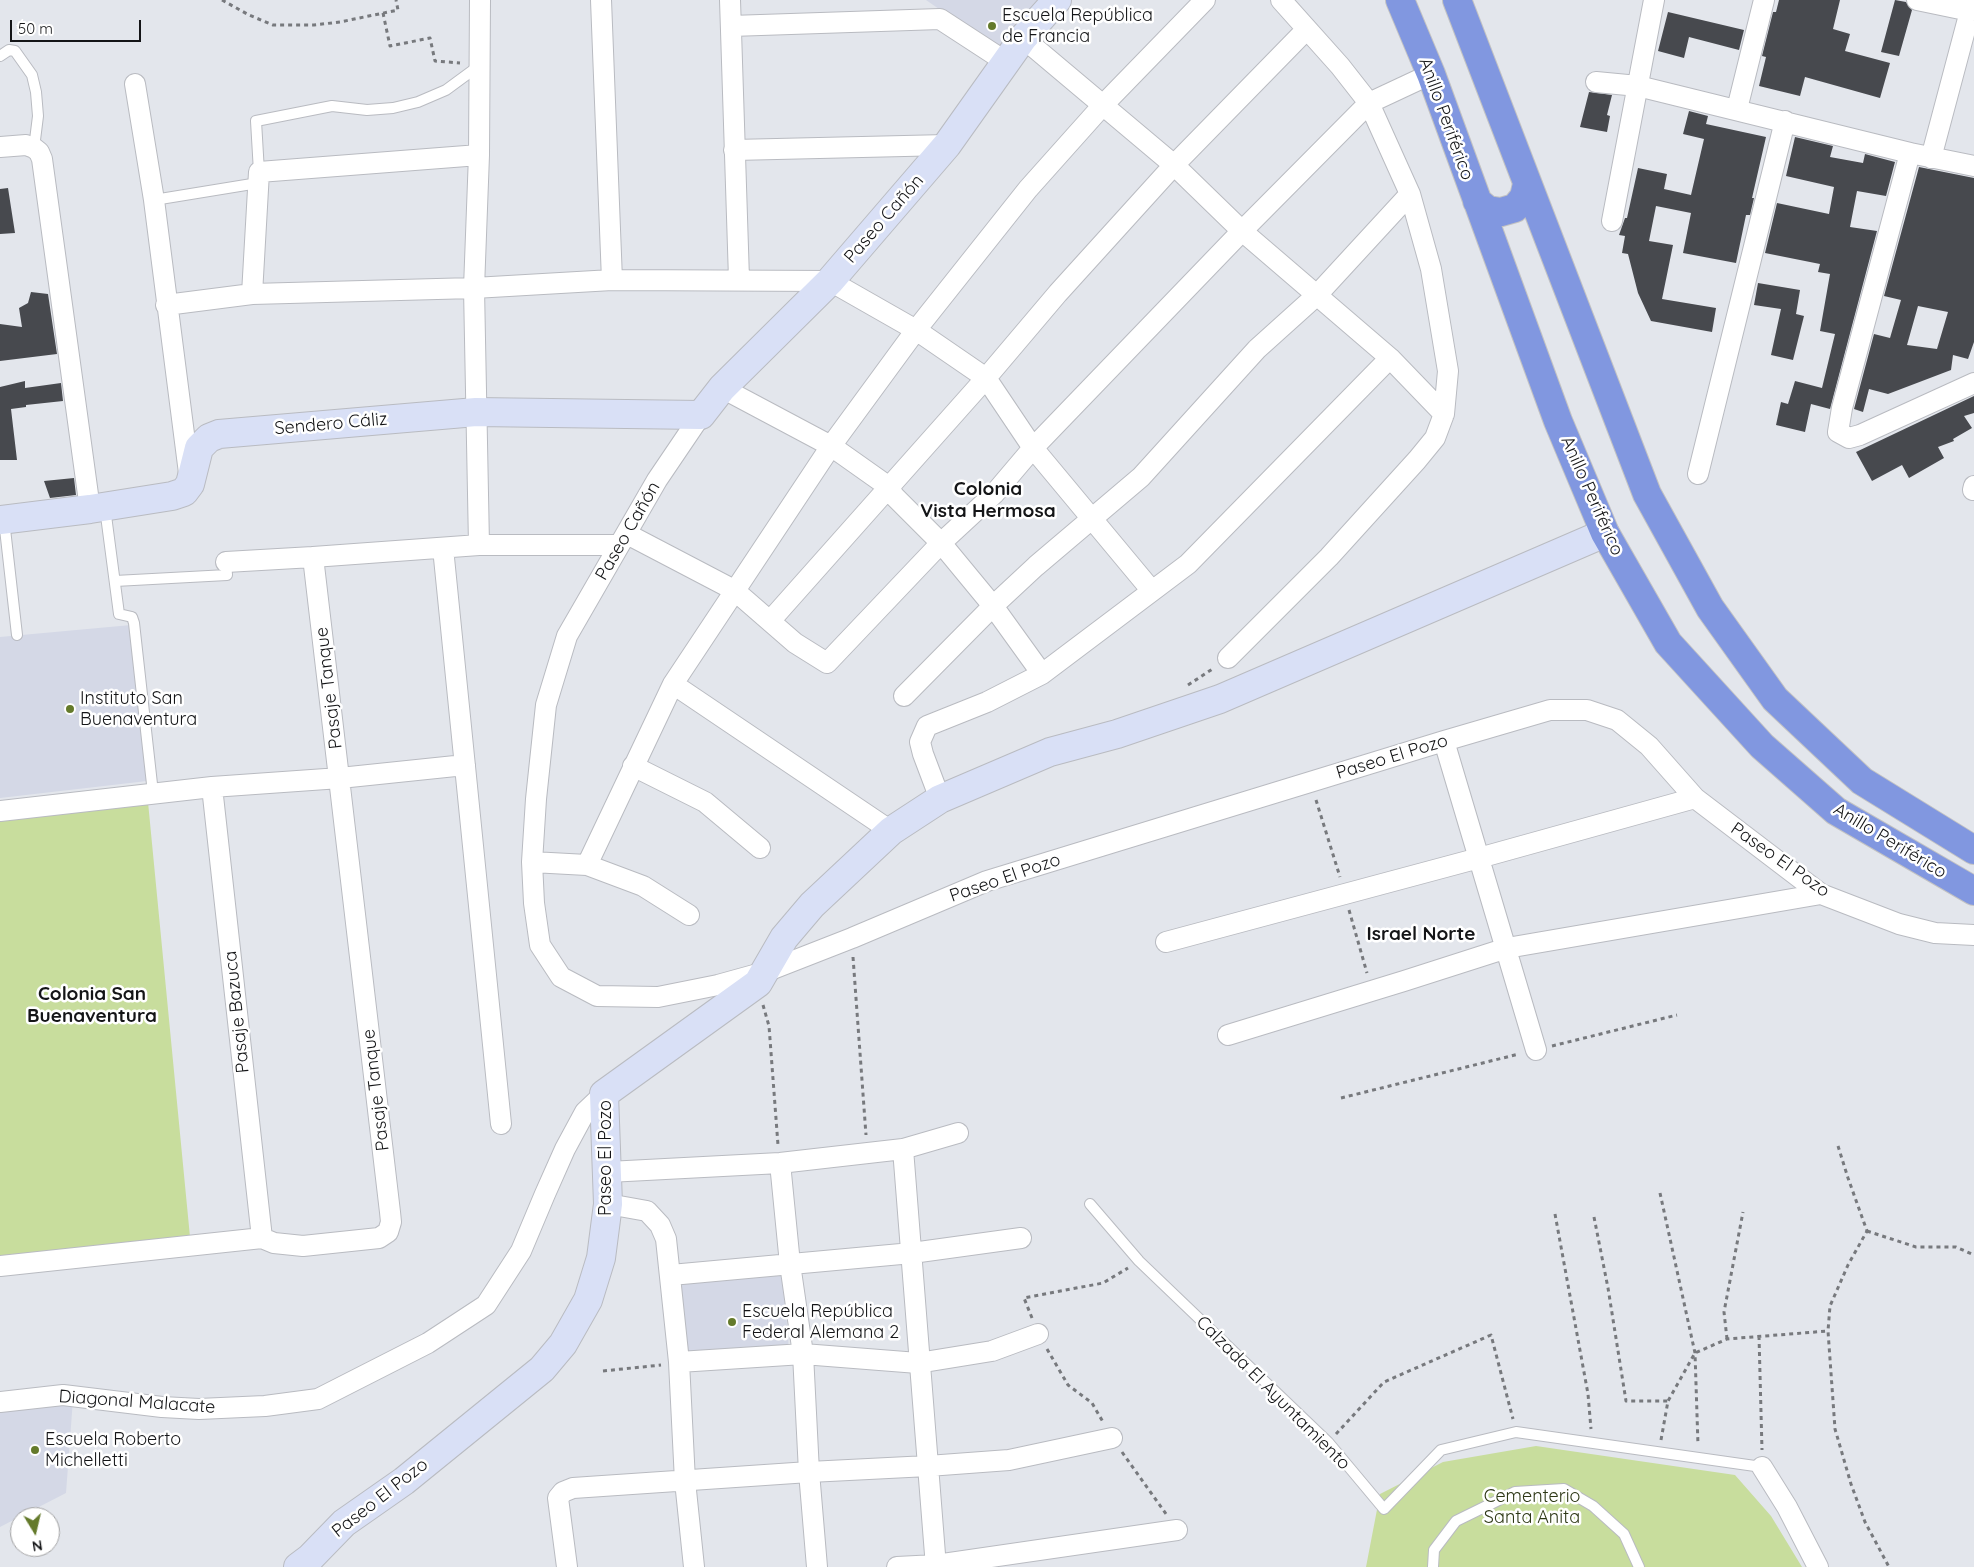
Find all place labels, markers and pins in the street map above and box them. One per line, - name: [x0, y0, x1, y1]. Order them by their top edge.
- place label: Escuela República de Francia: [1002, 5, 1153, 48]
- marker: Escuela República de Francia: [986, 20, 998, 32]
- place label: Instituto San Buenaventura: [80, 688, 197, 731]
- marker: Instituto San Buenaventura: [64, 703, 76, 715]
- place label: Escuela República Federal Alemana 2: [742, 1301, 899, 1344]
- marker: Escuela República Federal Alemana 2: [726, 1316, 738, 1328]
- place label: Escuela Roberto Michelletti: [45, 1429, 181, 1472]
- marker: Escuela Roberto Michelletti: [29, 1444, 41, 1456]

